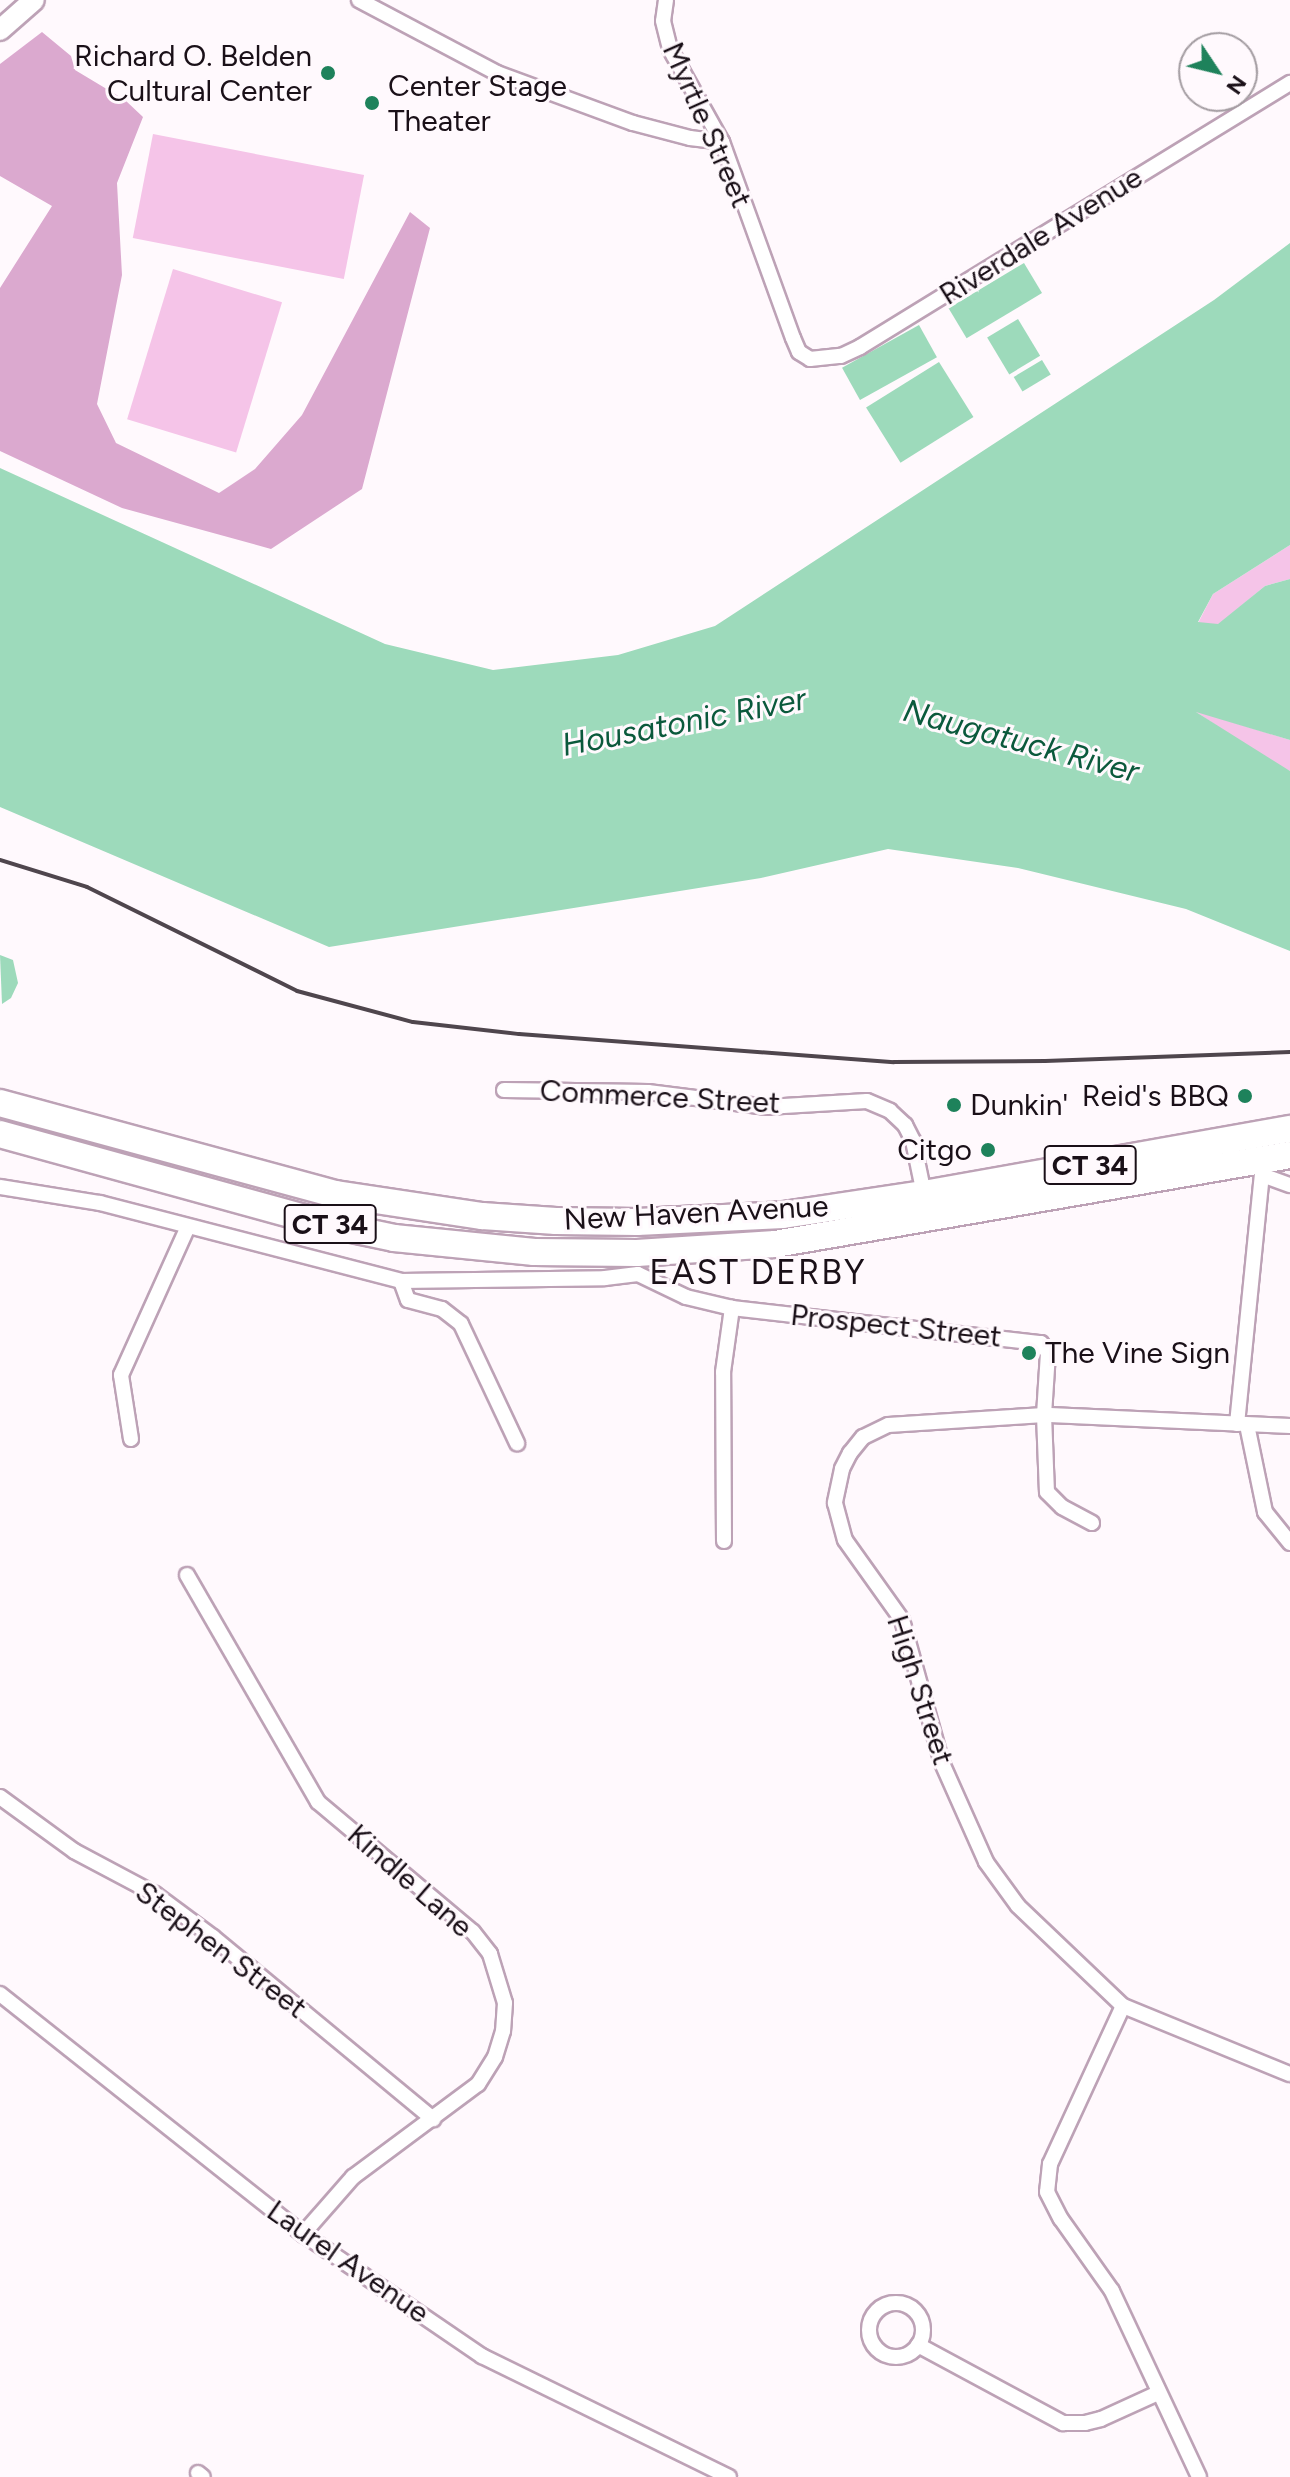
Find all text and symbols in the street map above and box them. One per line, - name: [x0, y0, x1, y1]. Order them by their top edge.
- north arrow: [1178, 32, 1258, 112]
- street label: Myrtle Street: [655, 37, 759, 213]
- place label: Richard O. Belden Cultural Center: [74, 38, 312, 108]
- marker: Richard O. Belden Cultural Center: [319, 64, 337, 82]
- place label: Center Stage Theater: [388, 68, 567, 138]
- text: N: [1220, 70, 1252, 100]
- marker: Center Stage Theater: [363, 94, 381, 112]
- street label: Riverdale Avenue: [933, 159, 1149, 313]
- water label: Housatonic River: [559, 679, 809, 765]
- water label: Naugatuck River: [899, 691, 1143, 791]
- street label: Commerce Street: [539, 1073, 781, 1121]
- place label: Reid's BBQ: [1082, 1078, 1229, 1114]
- place label: Dunkin': [970, 1087, 1068, 1123]
- marker: Reid's BBQ: [1236, 1087, 1254, 1105]
- marker: Dunkin': [945, 1096, 963, 1114]
- place label: Citgo: [897, 1132, 972, 1168]
- marker: Citgo: [979, 1141, 997, 1159]
- road number: CT 34: [1042, 1141, 1138, 1189]
- street label: New Haven Avenue: [563, 1188, 829, 1238]
- road number: CT 34: [282, 1200, 378, 1248]
- district label: EAST DERBY: [649, 1253, 867, 1293]
- street label: Prospect Street: [789, 1297, 1003, 1355]
- place label: The Vine Sign: [1045, 1335, 1230, 1371]
- marker: The Vine Sign: [1020, 1344, 1038, 1362]
- street label: High Street: [879, 1611, 961, 1769]
- street label: Kindle Lane: [340, 1817, 480, 1945]
- street label: Stephen Street: [128, 1874, 314, 2026]
- street label: Laurel Avenue: [260, 2193, 436, 2331]

